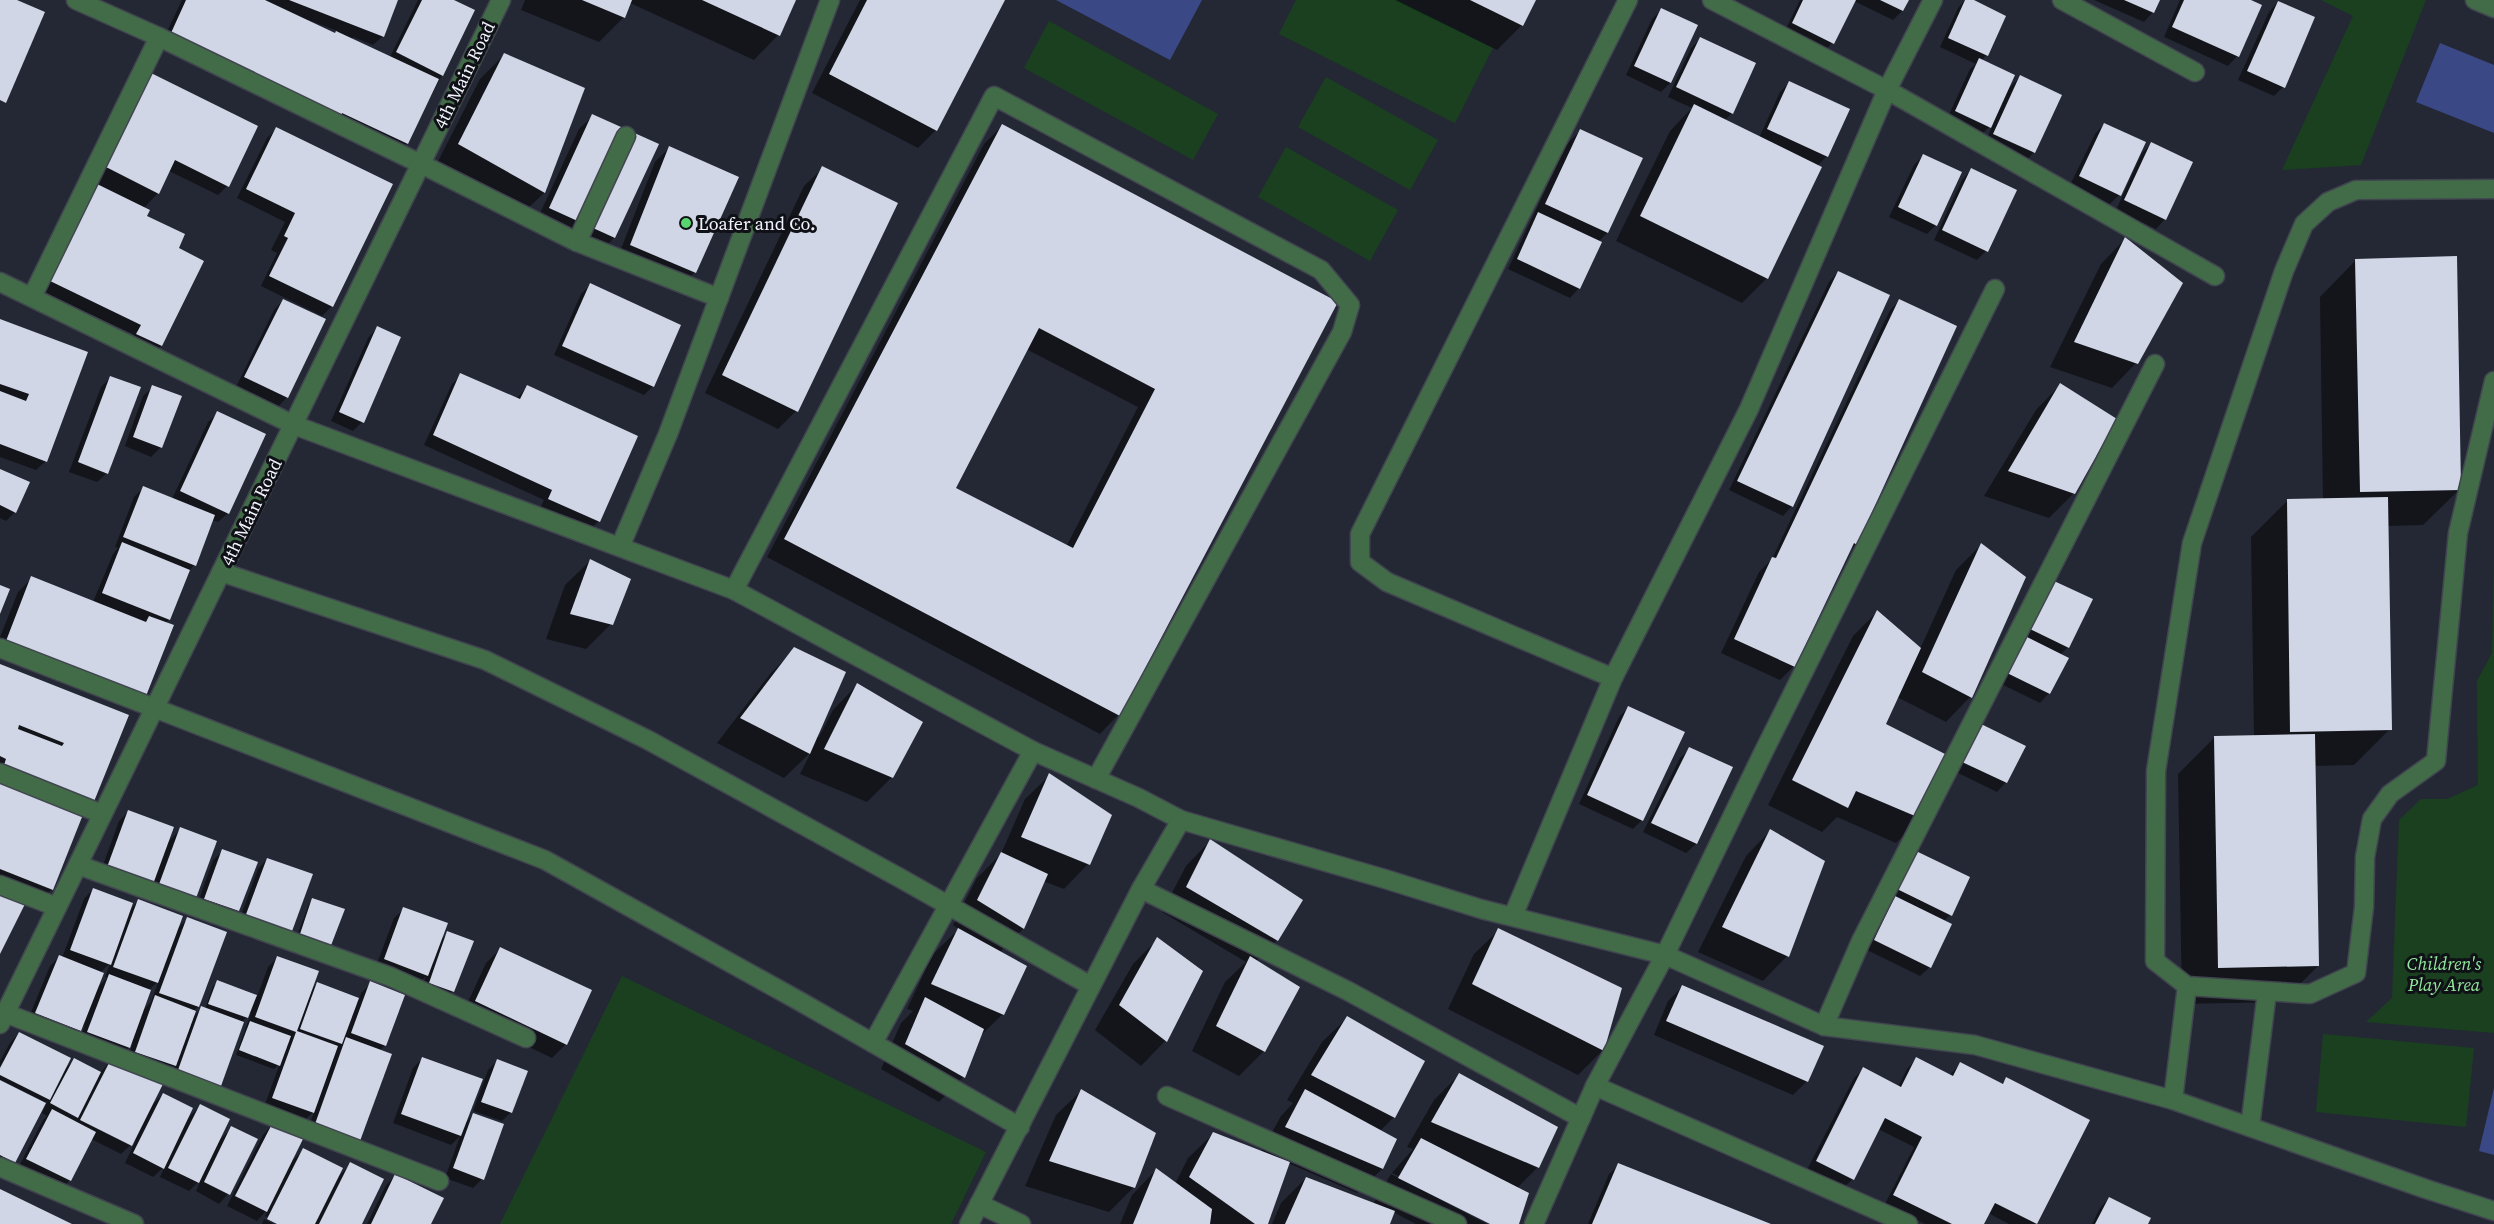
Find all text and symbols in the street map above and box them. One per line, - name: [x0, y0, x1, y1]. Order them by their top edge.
- street label: 4th Main Road: [427, 17, 501, 133]
- place label: Loafer and Co.: [698, 211, 816, 236]
- marker: Loafer and Co.: [679, 216, 693, 230]
- street label: 4th Main Road: [214, 454, 288, 570]
- park label: Children's Play Area: [2407, 951, 2482, 997]

